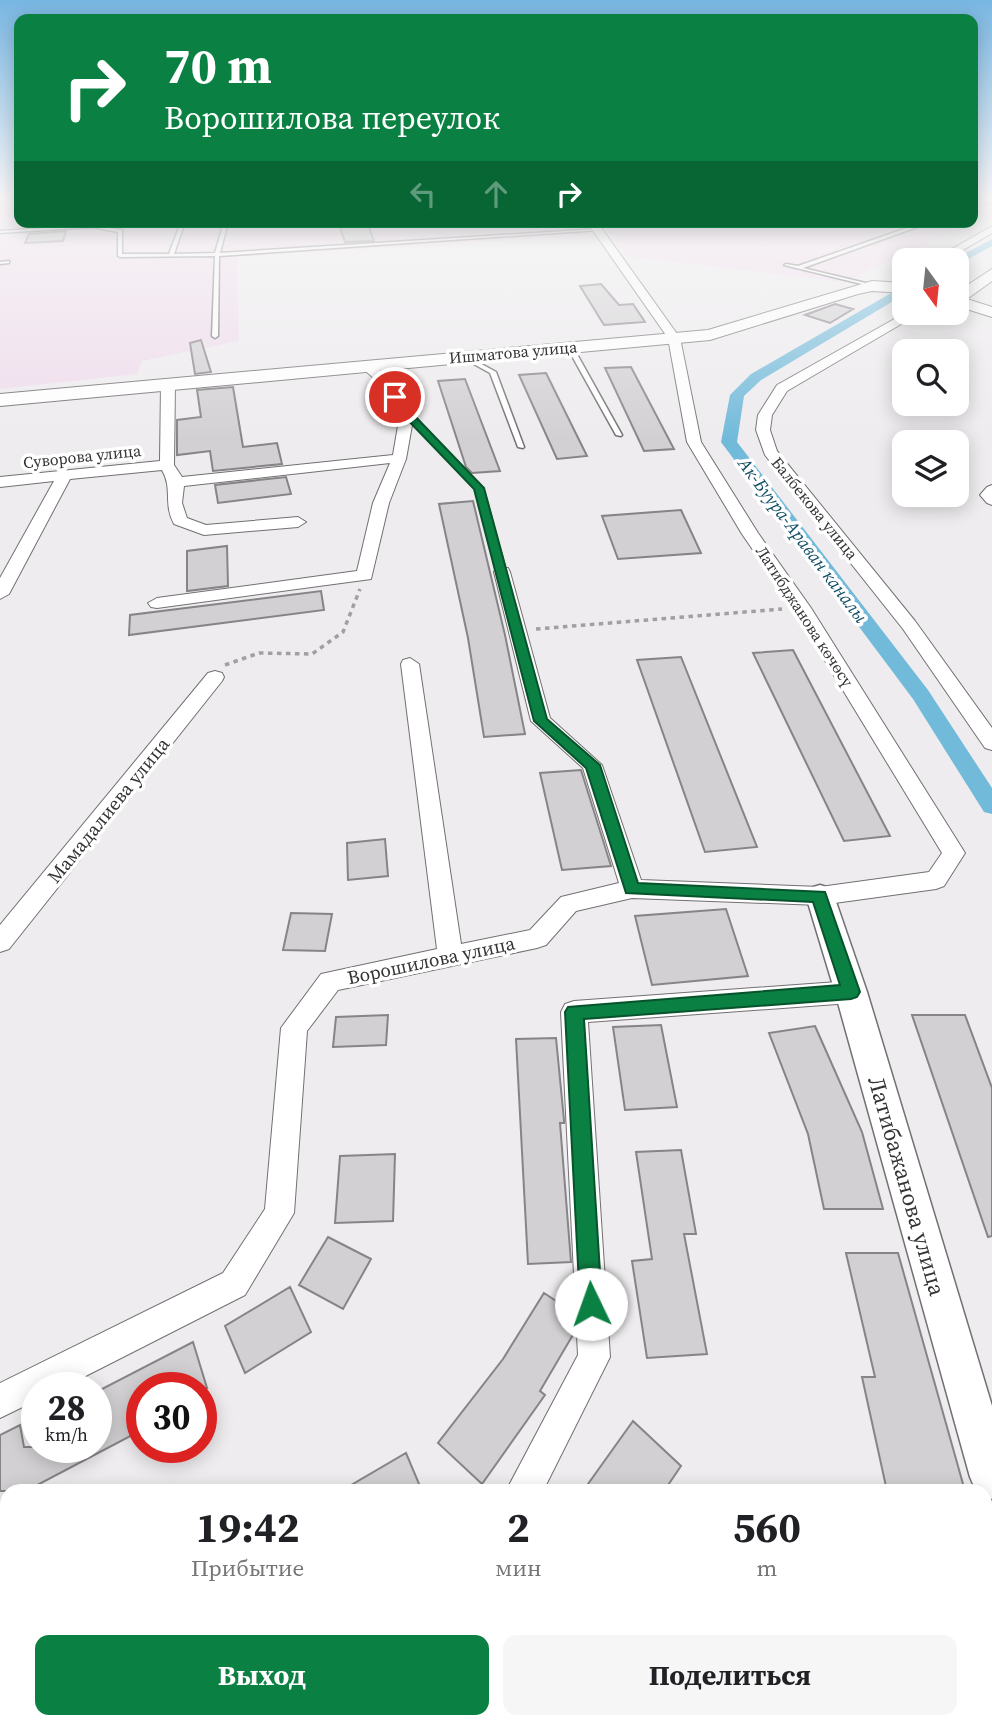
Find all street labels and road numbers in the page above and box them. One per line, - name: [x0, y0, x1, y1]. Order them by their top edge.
- street label: Ишматова улица: [448, 335, 579, 369]
- street label: Суворова улица: [22, 439, 143, 473]
- street label: Балбекова улица: [767, 452, 864, 565]
- street label: Латибджанова көчөсү: [751, 541, 859, 691]
- street label: Мамадалиева улица: [41, 731, 175, 888]
- street label: Ворошилова улица: [345, 929, 517, 990]
- street label: Латибажанова улица: [860, 1072, 954, 1300]

